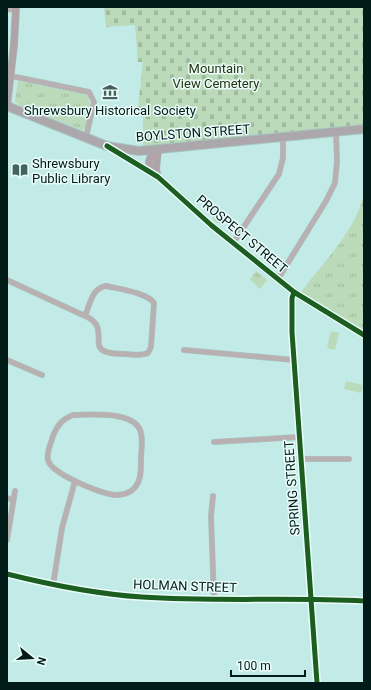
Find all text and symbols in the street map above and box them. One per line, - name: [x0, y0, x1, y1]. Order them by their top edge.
- park label: Mountain View Cemetery: [173, 61, 259, 91]
- museum icon: Shrewsbury Historical Society: [101, 83, 119, 101]
- place label: Shrewsbury Historical Society: [24, 103, 196, 118]
- street label: BOYLSTON STREET: [135, 122, 251, 144]
- place label: Shrewsbury Public Library: [32, 156, 110, 186]
- library icon: Shrewsbury Public Library: [11, 161, 29, 179]
- street label: PROSPECT STREET: [194, 192, 291, 276]
- street label: SPRING STREET: [281, 440, 303, 536]
- street label: HOLMAN STREET: [133, 577, 237, 595]
- north arrow: [12, 638, 52, 678]
- scale bar: [231, 652, 305, 678]
- text: N: [34, 655, 48, 667]
- text: 100 m: [237, 659, 271, 673]

